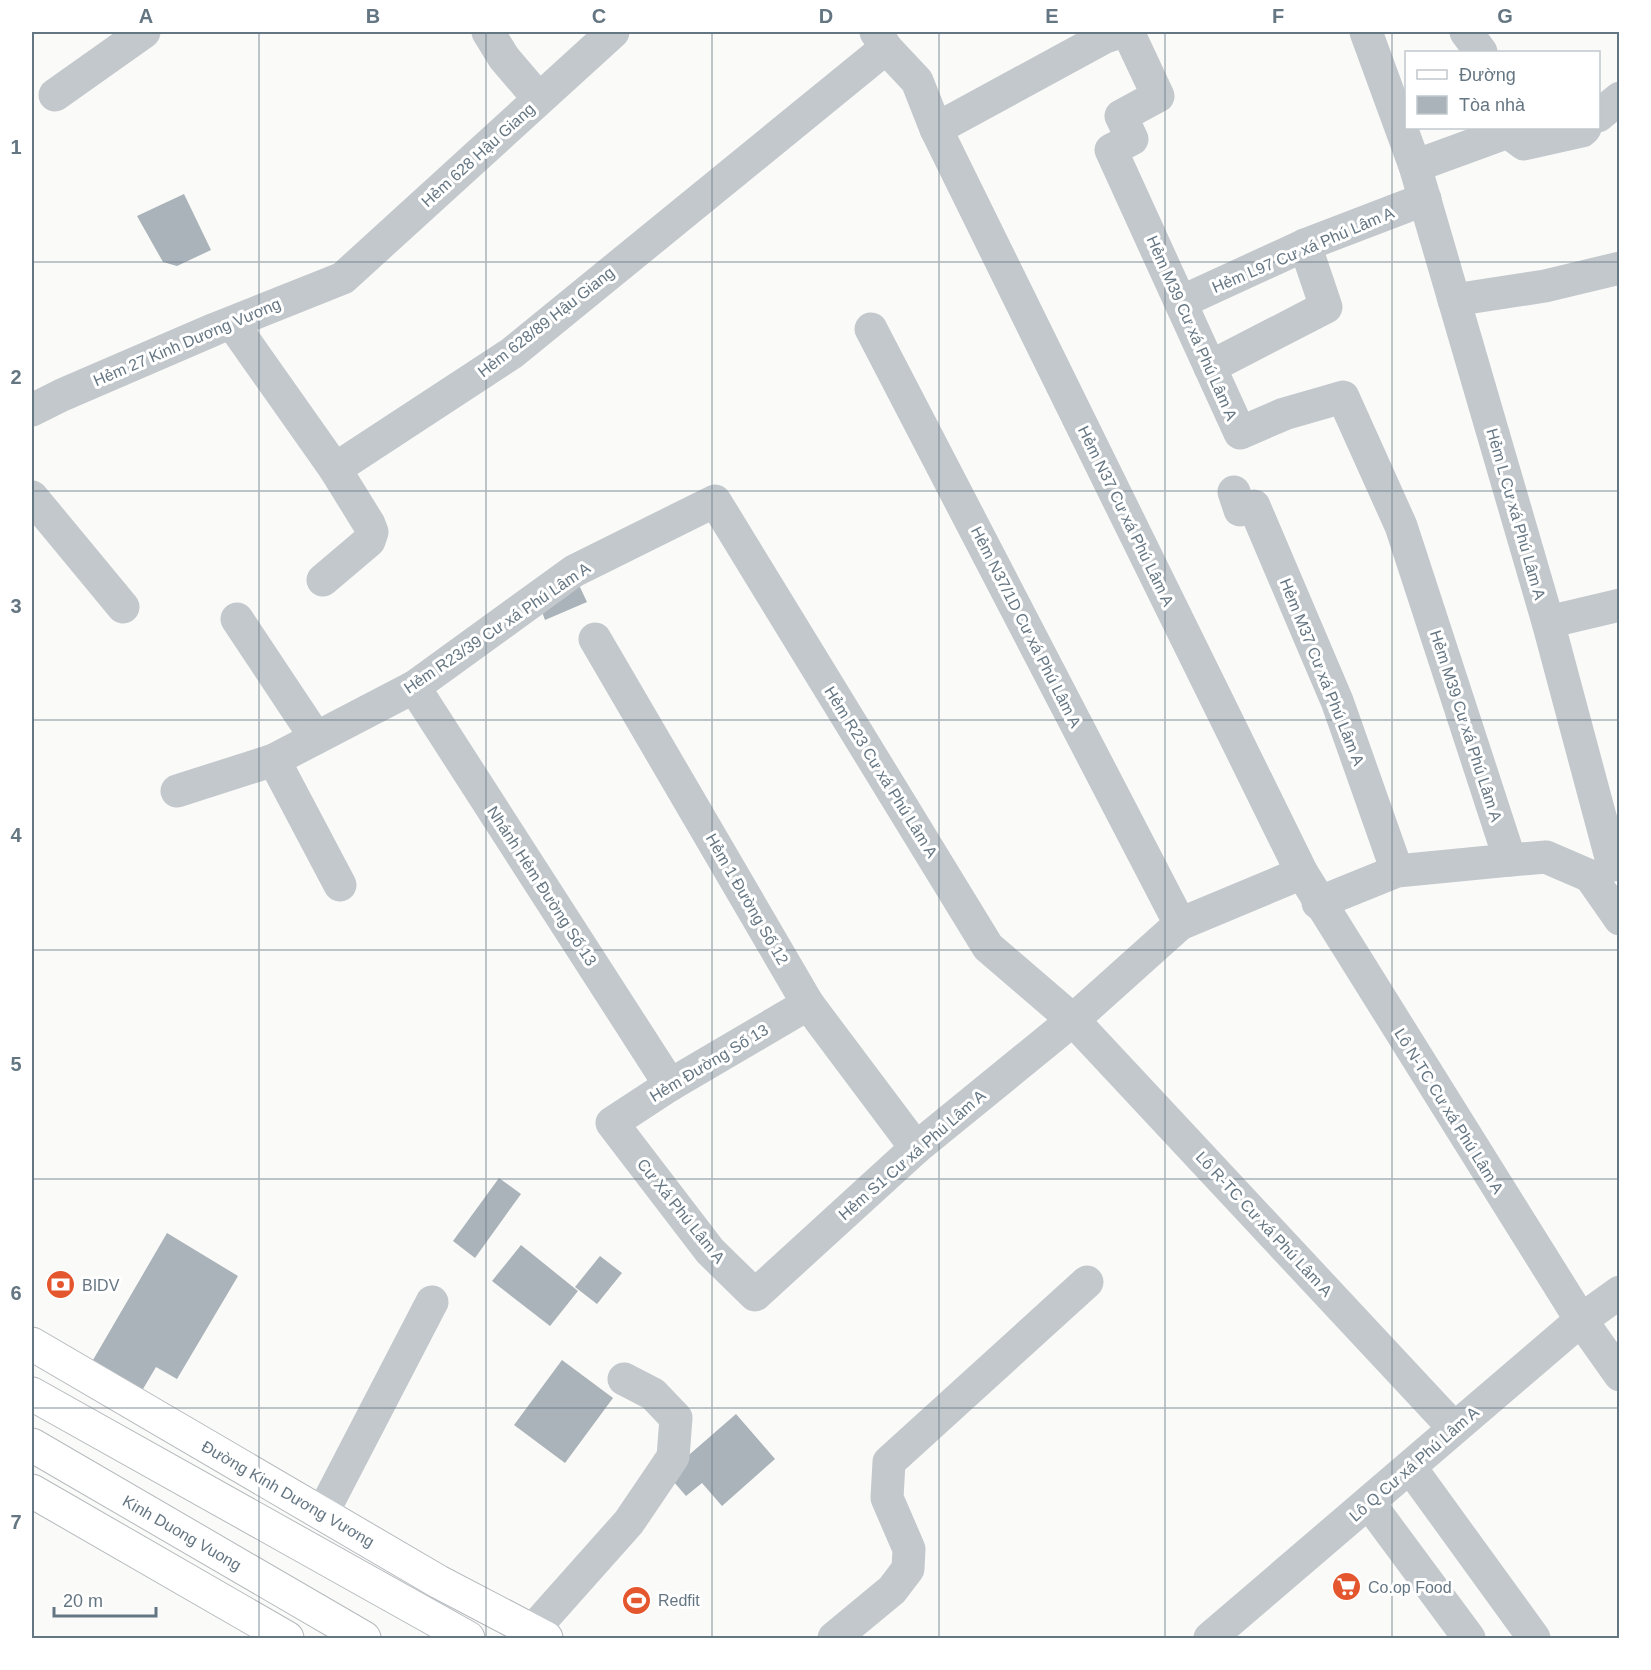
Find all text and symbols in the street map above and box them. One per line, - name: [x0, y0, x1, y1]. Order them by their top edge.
- text: A: [139, 5, 153, 27]
- text: B: [366, 5, 380, 27]
- text: C: [592, 5, 606, 27]
- text: D: [819, 5, 833, 27]
- text: E: [1045, 5, 1059, 27]
- text: F: [1272, 5, 1284, 27]
- text: G: [1497, 5, 1513, 27]
- legend: [1405, 51, 1600, 129]
- text: Đường: [1459, 65, 1516, 85]
- text: Tòa nhà: [1459, 95, 1526, 115]
- street label: Hẻm 628 Hậu Giang: [418, 100, 538, 210]
- text: 1: [10, 136, 22, 158]
- street label: Hẻm L97 Cư xá Phú Lâm A: [1210, 204, 1397, 296]
- street label: Hẻm M39 Cư xá Phú Lâm A: [1144, 233, 1241, 423]
- street label: Hẻm 628/89 Hậu Giang: [475, 264, 617, 380]
- street label: Hẻm 27 Kinh Dương Vương: [91, 295, 283, 389]
- text: 2: [10, 366, 22, 388]
- street label: Hẻm N37 Cư xá Phú Lâm A: [1075, 423, 1177, 609]
- street label: Hẻm L Cư xá Phú Lâm A: [1483, 426, 1549, 602]
- street label: Hẻm N37/1D Cư xá Phú Lâm A: [968, 524, 1084, 731]
- street label: Hẻm R23/39 Cư xá Phú Lâm A: [401, 559, 593, 697]
- street label: Hẻm M37 Cư xá Phú Lâm A: [1277, 576, 1367, 768]
- text: 3: [10, 595, 22, 617]
- street label: Hẻm M39 Cư xá Phú Lâm A: [1427, 628, 1505, 824]
- street label: Hẻm R23 Cư xá Phú Lâm A: [821, 683, 941, 861]
- street label: Nhánh Hẻm Đường Số 13: [484, 803, 600, 969]
- text: 4: [10, 824, 22, 846]
- street label: Hẻm 1 Đường Số 12: [703, 830, 792, 968]
- street label: Hẻm Đường Số 13: [647, 1021, 771, 1105]
- street label: Lô N-TC Cư xá Phú Lâm A: [1391, 1025, 1507, 1197]
- text: 5: [10, 1053, 22, 1075]
- street label: Hẻm S1 Cư xá Phú Lâm A: [835, 1087, 989, 1223]
- street label: Lô R-TC Cư xá Phú Lâm A: [1193, 1148, 1336, 1300]
- street label: Cư Xá Phú Lâm A: [634, 1156, 728, 1267]
- bank icon: BIDV: [45, 1269, 77, 1301]
- place label: BIDV: [82, 1277, 120, 1294]
- text: 6: [10, 1282, 22, 1304]
- street label: Lô Q Cư xá Phú Lâm A: [1346, 1403, 1482, 1525]
- street label: Đường Kinh Dương Vương: [199, 1438, 377, 1550]
- street label: Kinh Duong Vuong: [120, 1492, 244, 1574]
- text: 7: [10, 1511, 22, 1533]
- supermarket icon: Co.op Food: [1331, 1571, 1363, 1603]
- place label: Co.op Food: [1368, 1579, 1452, 1596]
- scale bar: [54, 1580, 156, 1618]
- sports icon: Redfit: [621, 1584, 653, 1616]
- text: 20 m: [63, 1591, 103, 1611]
- place label: Redfit: [658, 1592, 700, 1609]

